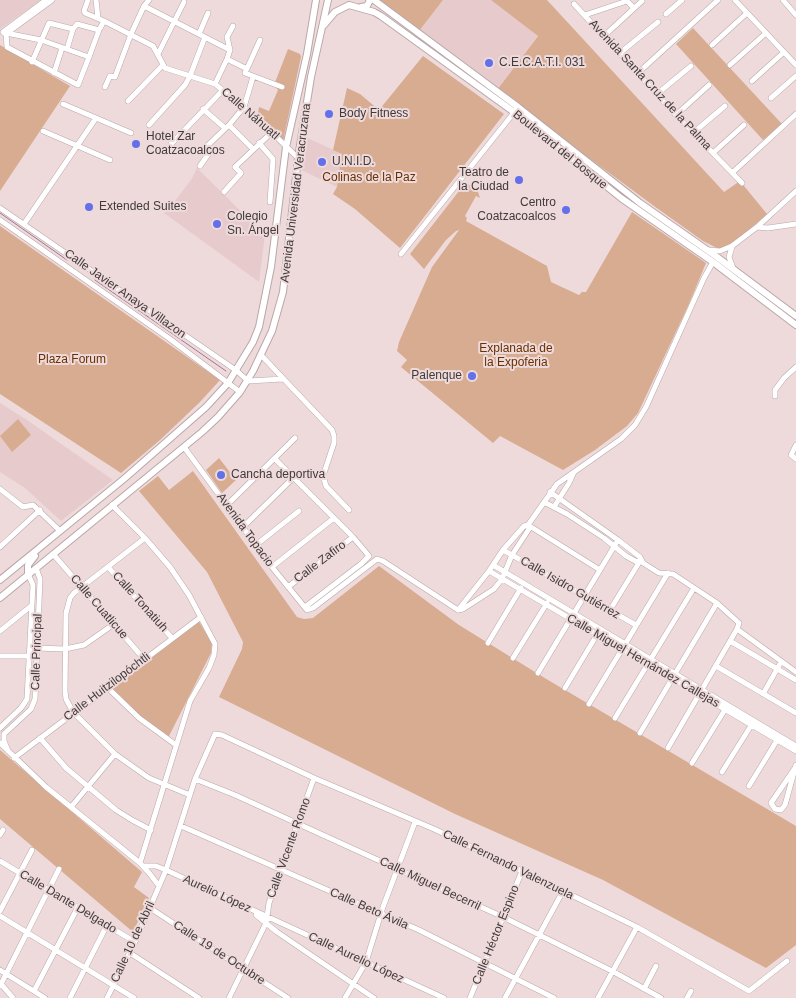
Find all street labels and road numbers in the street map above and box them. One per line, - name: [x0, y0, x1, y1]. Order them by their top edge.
- street label: Avenida Santa Cruz de la Palma: [586, 17, 714, 153]
- street label: Calle Náhuatl: [218, 85, 282, 143]
- street label: Avenida Universidad Veracruzana: [278, 103, 314, 283]
- street label: Boulevard del Bosque: [510, 107, 610, 193]
- street label: Calle Javier Anaya Villazon: [61, 246, 189, 342]
- street label: Avenida Topacio: [213, 490, 277, 570]
- street label: Calle Zafiro: [291, 538, 349, 586]
- street label: Calle Isidro Gutiérrez: [518, 554, 622, 622]
- street label: Calle Tonatiuh: [109, 569, 171, 635]
- street label: Calle Cuatlicue: [67, 572, 131, 642]
- street label: Calle Miguel Hernández Callejas: [564, 611, 722, 711]
- street label: Calle Principal: [28, 613, 46, 691]
- street label: Calle Huitzilopóchtli: [61, 650, 153, 724]
- street label: Calle Vicente Romo: [264, 796, 314, 900]
- street label: Calle Fernando Valenzuela: [440, 827, 576, 903]
- street label: Calle Miguel Becerril: [377, 854, 483, 914]
- street label: Calle Dante Delgado: [17, 867, 119, 937]
- street label: Aurelio López: [181, 872, 253, 916]
- street label: Calle Héctor Espino: [469, 883, 523, 987]
- street label: Calle Beto Ávila: [327, 885, 411, 933]
- street label: Calle 10 de Abril: [108, 899, 158, 985]
- street label: Calle 19 de Octubre: [170, 918, 268, 988]
- street label: Calle Aurelio López: [306, 929, 406, 987]

